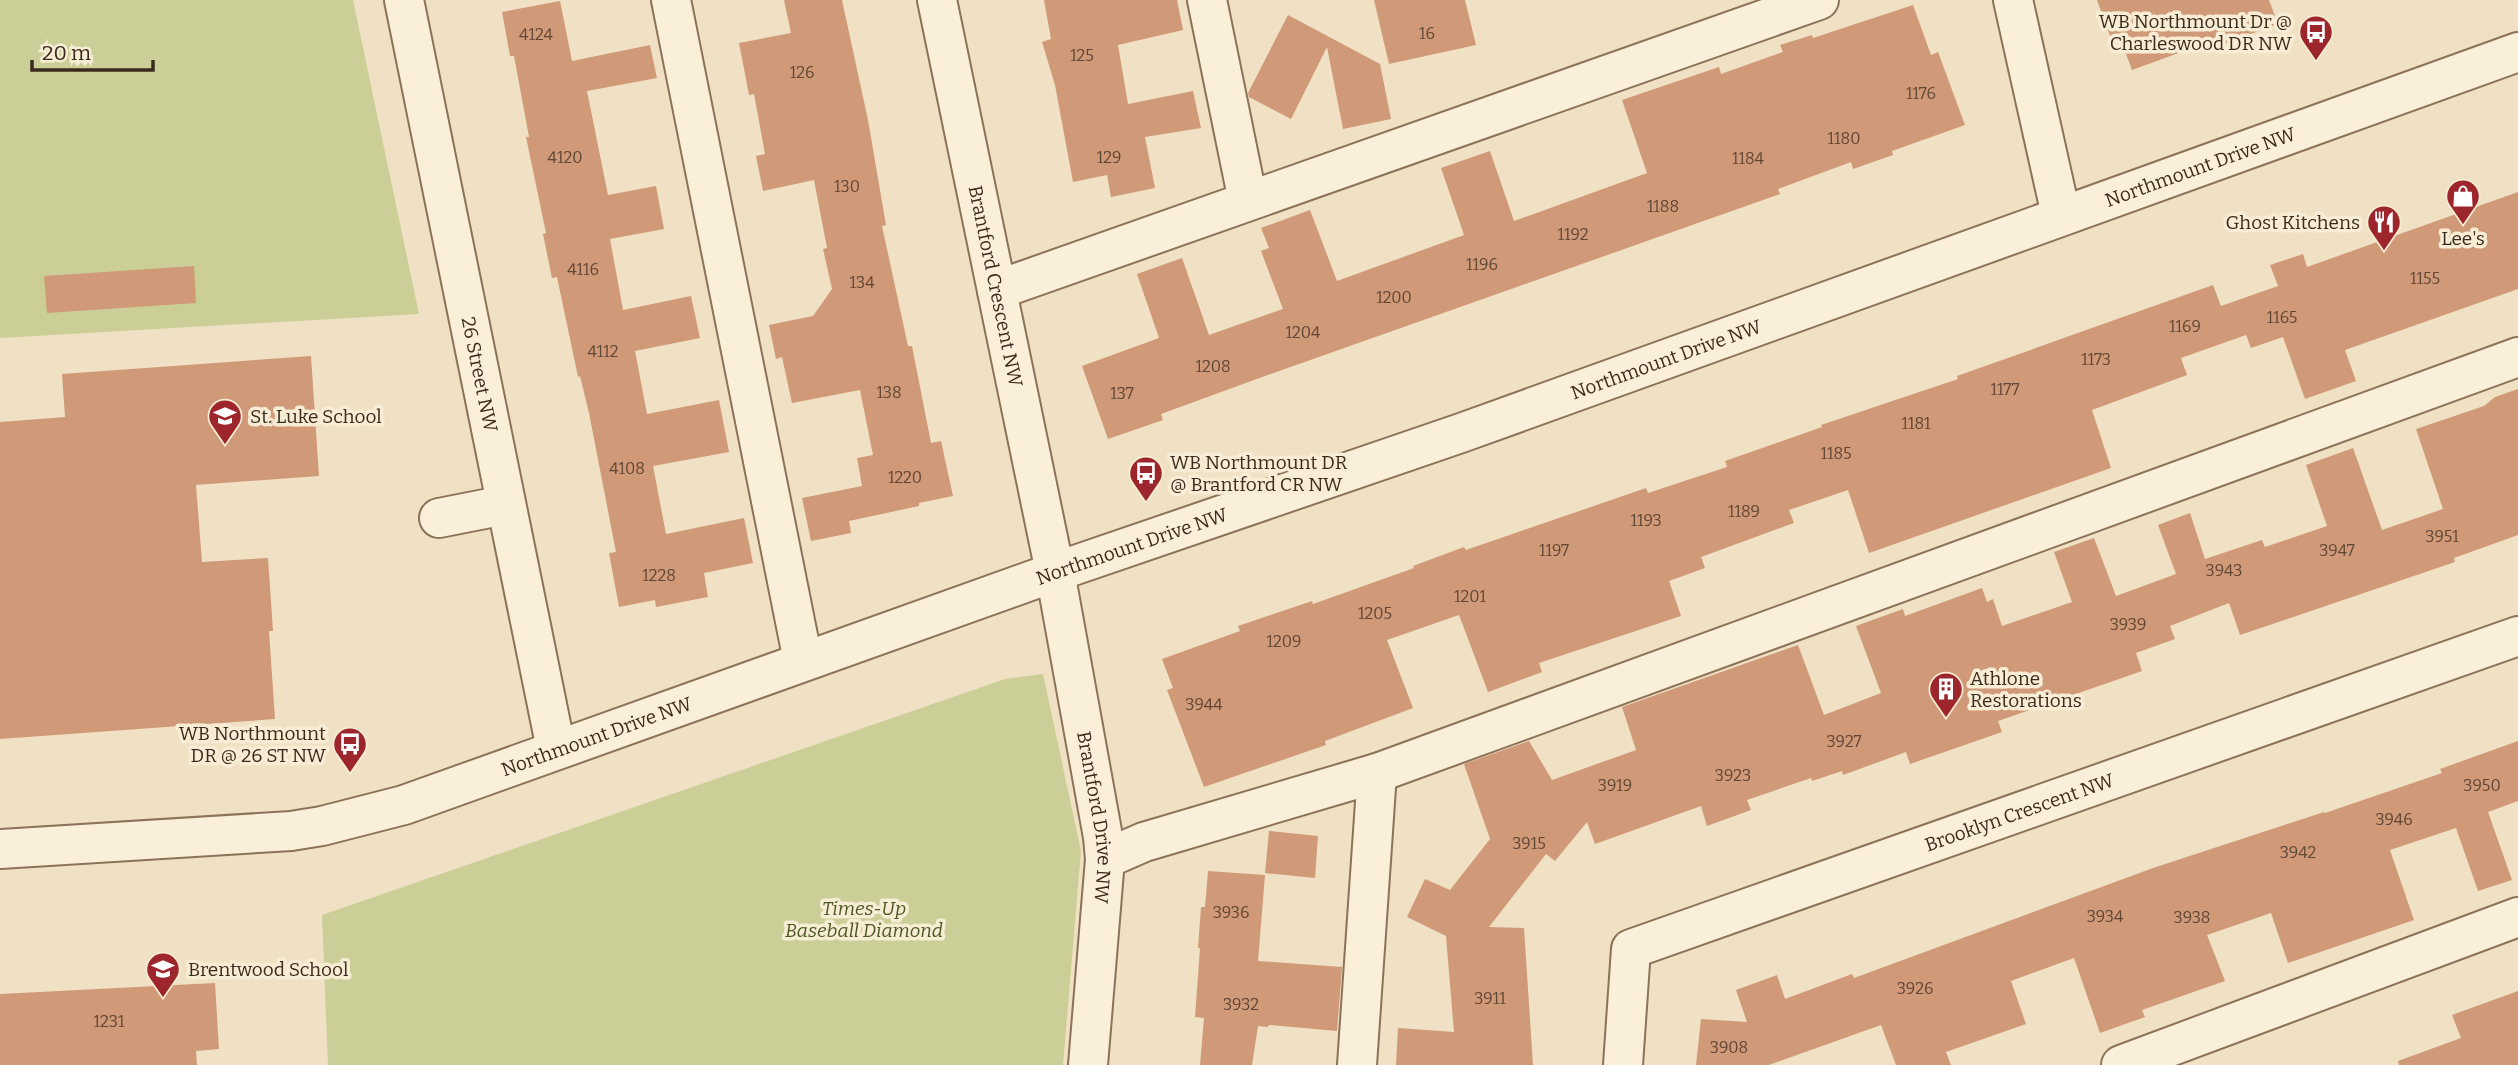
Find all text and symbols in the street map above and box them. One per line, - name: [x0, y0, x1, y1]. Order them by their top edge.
- place label: WB Northmount Dr @ Charleswood DR NW: [2099, 10, 2293, 55]
- bus stop icon: WB Northmount Dr @ Charleswood DR NW: [2297, 13, 2335, 62]
- house number: 16: [1419, 24, 1435, 43]
- house number: 4124: [519, 25, 554, 44]
- scale bar: [32, 28, 152, 72]
- text: 20 m: [42, 40, 91, 66]
- house number: 125: [1070, 46, 1094, 65]
- house number: 126: [790, 63, 814, 82]
- house number: 1176: [1906, 84, 1936, 103]
- street label: Northmount Drive NW: [2102, 121, 2299, 211]
- house number: 1180: [1828, 129, 1860, 148]
- house number: 4120: [548, 148, 582, 167]
- house number: 129: [1097, 148, 1121, 167]
- house number: 1184: [1732, 149, 1765, 168]
- house number: 130: [834, 177, 860, 196]
- shop icon: Lee's: [2444, 177, 2482, 226]
- street label: Brantford Crescent NW: [964, 183, 1028, 389]
- house number: 1188: [1647, 197, 1679, 216]
- restaurant icon: Ghost Kitchens: [2365, 203, 2403, 252]
- place label: Ghost Kitchens: [2226, 211, 2360, 234]
- house number: 1192: [1557, 225, 1589, 244]
- place label: Lee's: [2441, 227, 2485, 250]
- house number: 1196: [1466, 255, 1498, 274]
- house number: 4116: [567, 260, 599, 279]
- house number: 1155: [2410, 269, 2440, 288]
- house number: 134: [850, 273, 875, 292]
- house number: 1200: [1376, 288, 1412, 307]
- house number: 1165: [2267, 308, 2297, 327]
- street label: Northmount Drive NW: [1567, 314, 1765, 404]
- street label: 26 Street NW: [457, 315, 503, 434]
- house number: 1169: [2169, 317, 2201, 336]
- house number: 1204: [1286, 323, 1321, 342]
- house number: 4112: [587, 342, 619, 361]
- house number: 1173: [2081, 350, 2111, 369]
- house number: 1208: [1195, 357, 1231, 376]
- house number: 1177: [1991, 380, 2019, 399]
- house number: 138: [876, 383, 902, 402]
- house number: 137: [1110, 384, 1134, 403]
- school or university icon: St. Luke School: [206, 397, 244, 446]
- place label: St. Luke School: [250, 405, 382, 428]
- house number: 1181: [1901, 414, 1931, 433]
- house number: 1185: [1820, 444, 1852, 463]
- place label: WB Northmount DR @ Brantford CR NW: [1170, 451, 1348, 496]
- bus stop icon: WB Northmount DR @ Brantford CR NW: [1127, 454, 1165, 503]
- house number: 4108: [609, 459, 645, 478]
- house number: 1220: [888, 468, 922, 487]
- street label: Northmount Drive NW: [1033, 502, 1231, 589]
- house number: 1189: [1728, 502, 1760, 521]
- house number: 1193: [1630, 511, 1662, 530]
- house number: 3951: [2425, 527, 2459, 546]
- house number: 1197: [1539, 541, 1569, 560]
- house number: 3947: [2319, 541, 2355, 560]
- house number: 3943: [2206, 561, 2242, 580]
- house number: 1228: [642, 566, 676, 585]
- house number: 1201: [1454, 587, 1486, 606]
- house number: 1205: [1358, 604, 1392, 623]
- house number: 3939: [2110, 615, 2146, 634]
- house number: 1209: [1267, 632, 1301, 651]
- place label: Athlone Restorations: [1970, 667, 2082, 712]
- building icon: Athlone Restorations: [1927, 670, 1965, 719]
- street label: Northmount Drive NW: [498, 691, 695, 781]
- house number: 3944: [1185, 695, 1223, 714]
- place label: WB Northmount DR @ 26 ST NW: [179, 722, 327, 767]
- bus stop icon: WB Northmount DR @ 26 ST NW: [331, 725, 369, 774]
- street label: Brantford Drive NW: [1073, 729, 1117, 905]
- house number: 3927: [1826, 732, 1862, 751]
- house number: 3923: [1715, 766, 1751, 785]
- street label: Brooklyn Crescent NW: [1922, 768, 2117, 856]
- house number: 3919: [1598, 776, 1632, 795]
- house number: 3950: [2463, 776, 2501, 795]
- house number: 3946: [2375, 810, 2413, 829]
- house number: 3915: [1512, 834, 1546, 853]
- house number: 3942: [2280, 843, 2316, 862]
- park label: Times-Up Baseball Diamond: [785, 897, 943, 942]
- house number: 3936: [1213, 903, 1249, 922]
- house number: 3934: [2087, 907, 2124, 926]
- house number: 3938: [2174, 908, 2210, 927]
- school or university icon: Brentwood School: [144, 950, 182, 999]
- place label: Brentwood School: [188, 958, 348, 981]
- house number: 3926: [1897, 979, 1933, 998]
- house number: 3911: [1474, 989, 1506, 1008]
- house number: 3932: [1223, 995, 1259, 1014]
- house number: 1231: [94, 1012, 125, 1031]
- house number: 3908: [1710, 1038, 1748, 1057]

